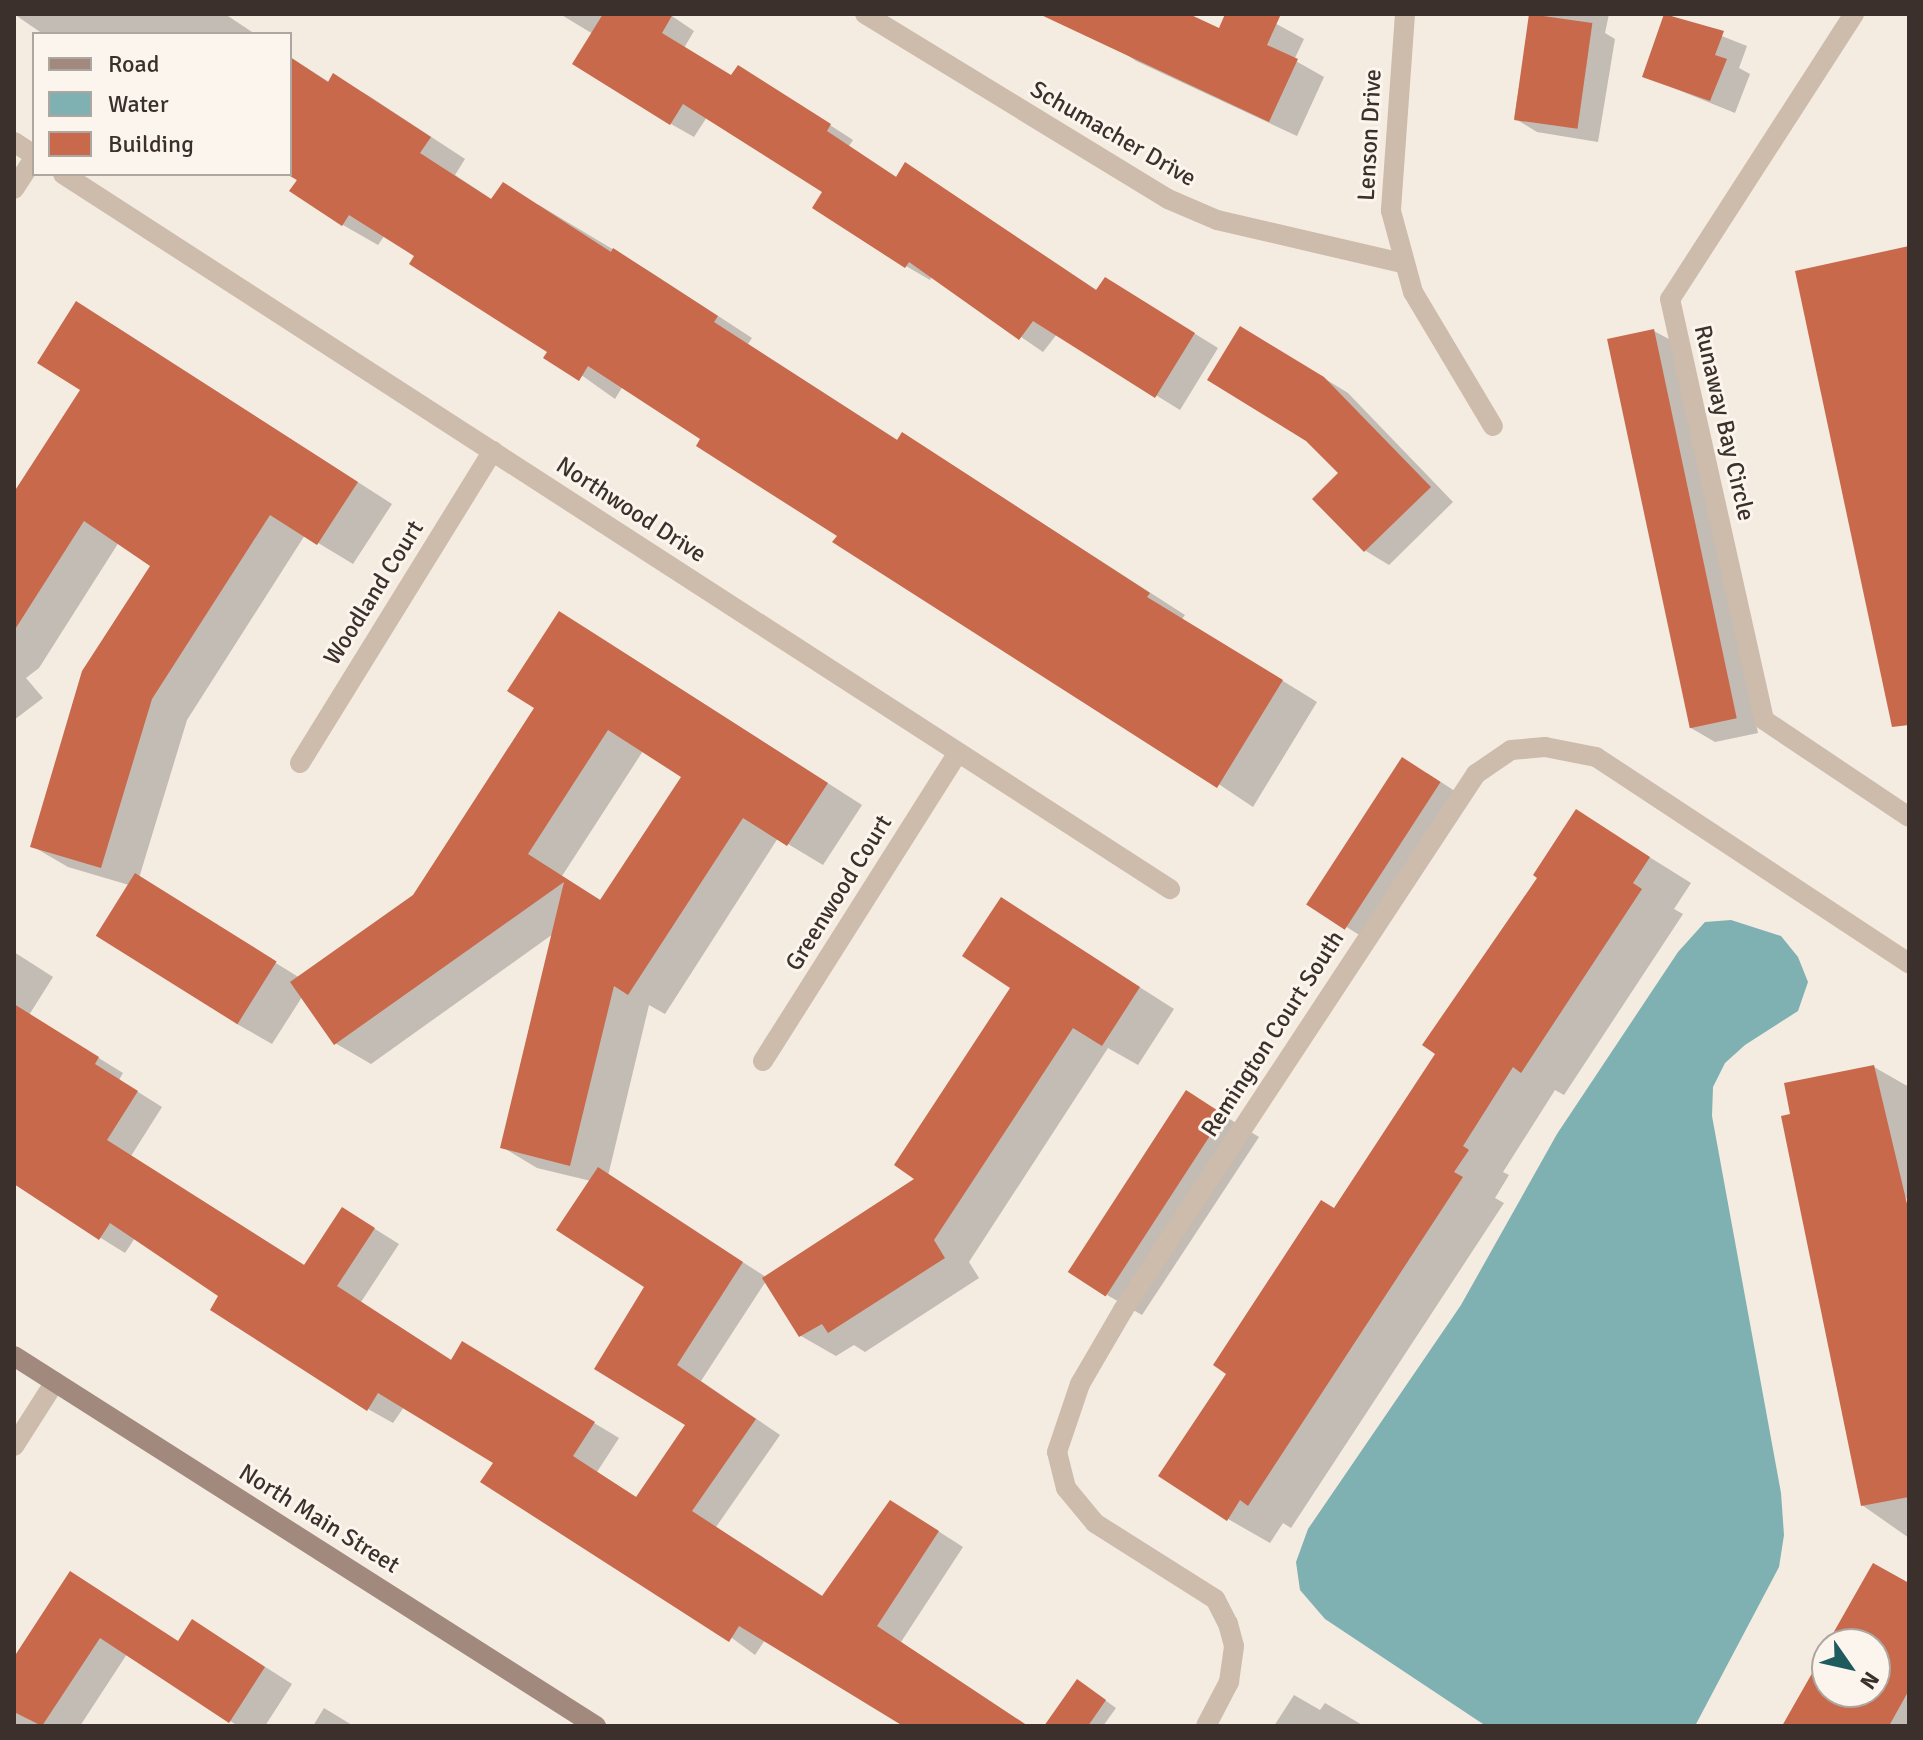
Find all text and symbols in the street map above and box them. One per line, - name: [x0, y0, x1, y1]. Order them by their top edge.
- legend: [32, 32, 292, 176]
- text: Road: [108, 49, 159, 79]
- street label: Lenson Drive: [1352, 68, 1388, 202]
- street label: Schumacher Drive: [1025, 75, 1201, 193]
- text: Water: [108, 89, 168, 119]
- text: Building: [108, 129, 194, 159]
- street label: Runaway Bay Circle: [1687, 322, 1761, 524]
- street label: Northwood Drive: [551, 451, 711, 569]
- street label: Woodland Court: [318, 515, 430, 671]
- street label: Greenwood Court: [780, 810, 898, 976]
- street label: Remington Court South: [1196, 926, 1350, 1142]
- street label: North Main Street: [233, 1458, 405, 1580]
- north arrow: [1811, 1628, 1891, 1708]
- text: N: [1854, 1667, 1885, 1694]

